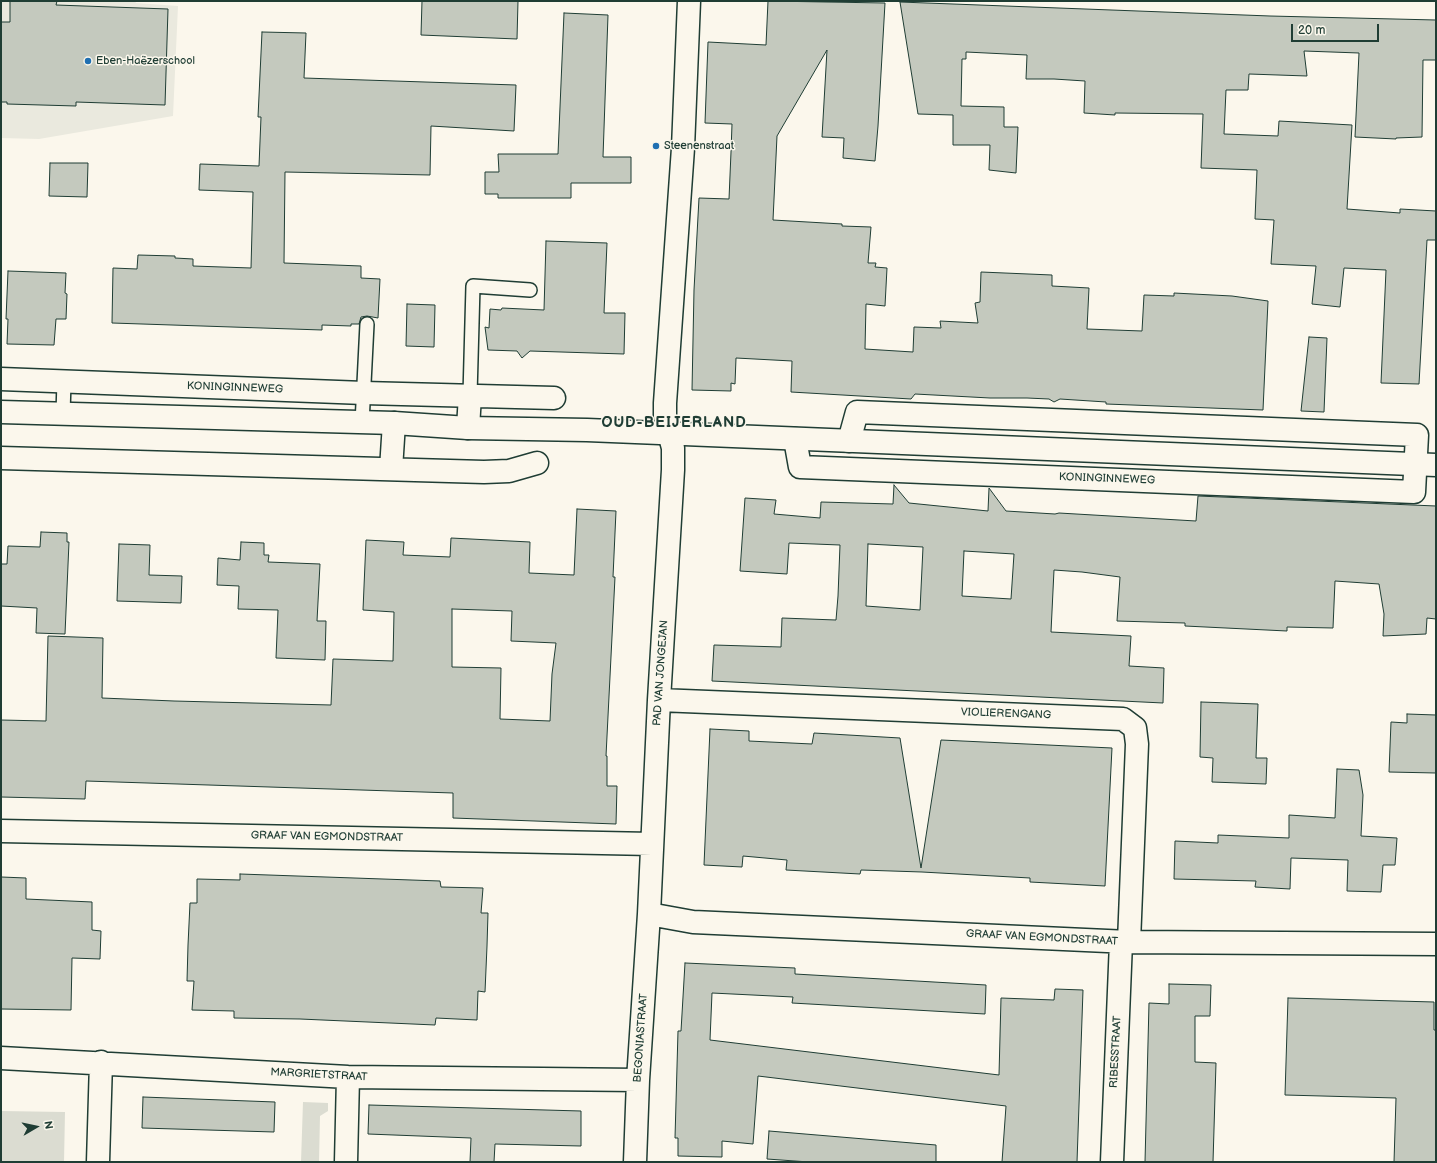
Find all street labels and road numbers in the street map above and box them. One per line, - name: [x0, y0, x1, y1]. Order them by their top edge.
- street label: KONINGINNEWEG: [187, 380, 283, 396]
- street label: KONINGINNEWEG: [1059, 471, 1155, 487]
- street label: PAD VAN JONGEJAN: [651, 620, 671, 726]
- street label: VIOLIERENGANG: [961, 706, 1051, 722]
- street label: GRAAF VAN EGMONDSTRAAT: [251, 829, 403, 845]
- street label: GRAAF VAN EGMONDSTRAAT: [966, 927, 1118, 949]
- street label: BEGONIASTRAAT: [631, 993, 651, 1083]
- street label: RIBESSTRAAT: [1108, 1015, 1124, 1089]
- street label: MARGRIETSTRAAT: [270, 1066, 368, 1084]

